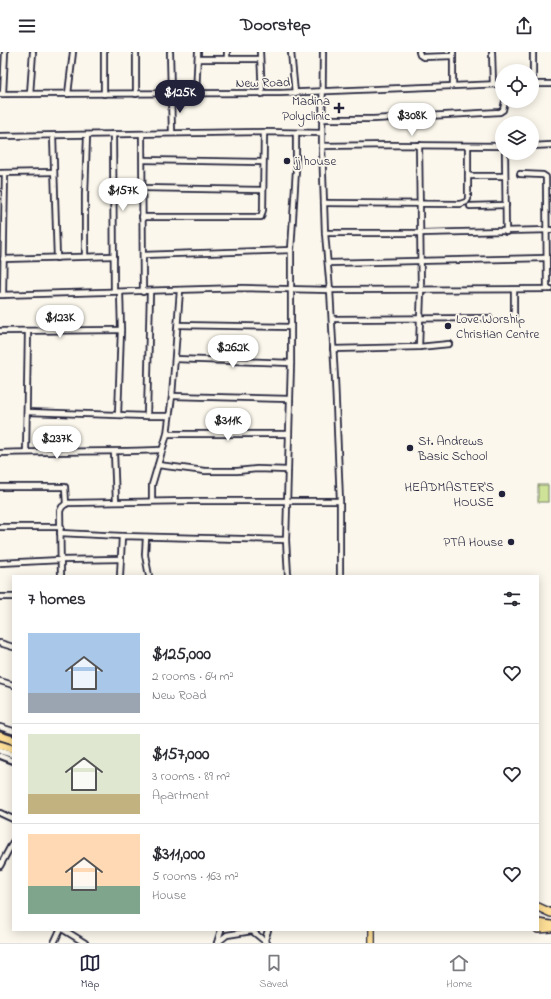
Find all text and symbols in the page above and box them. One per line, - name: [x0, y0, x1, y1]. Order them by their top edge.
- text: Doorstep: [240, 13, 311, 39]
- icon: menu: [16, 15, 38, 37]
- icon: share: [513, 15, 535, 37]
- map controls: [495, 64, 539, 160]
- button: locate: [495, 64, 539, 108]
- street label: New Road: [236, 73, 291, 93]
- pin: $125K: [152, 80, 208, 114]
- text: $125K: [164, 83, 196, 102]
- place label: Madina Polyclinic: [282, 92, 330, 127]
- marker: Madina Polyclinic: [333, 102, 345, 114]
- pin: $308K: [384, 103, 440, 137]
- text: $308K: [397, 106, 427, 125]
- button: layers: [495, 116, 539, 160]
- place label: jj house: [293, 152, 336, 171]
- marker: jj house: [282, 156, 292, 166]
- pin: $157K: [95, 178, 151, 212]
- text: $157K: [107, 181, 139, 200]
- pin: $123K: [32, 305, 88, 339]
- text: $123K: [45, 308, 75, 327]
- place label: Love Worship Christian Centre: [456, 310, 539, 344]
- marker: Love Worship Christian Centre: [443, 321, 453, 331]
- pin: $262K: [205, 335, 261, 369]
- text: $262K: [217, 338, 249, 357]
- pin: $311K: [200, 408, 256, 442]
- text: $311K: [214, 411, 242, 430]
- pin: $237K: [29, 426, 85, 460]
- text: $237K: [41, 429, 73, 448]
- place label: St. Andrews Basic School: [417, 432, 487, 466]
- marker: St. Andrews Basic School: [405, 443, 415, 453]
- place label: HEADMASTER'S HOUSE: [405, 478, 494, 512]
- marker: HEADMASTER'S HOUSE: [497, 489, 507, 499]
- place label: PTA House: [443, 533, 503, 552]
- marker: PTA House: [506, 537, 516, 547]
- text: 7 homes: [28, 587, 86, 612]
- icon: filters: [501, 588, 523, 610]
- text: $125,000: [152, 642, 211, 667]
- icon: home: [60, 649, 108, 697]
- icon: heart: [501, 662, 523, 684]
- text: 2 rooms · 64 m²: [152, 667, 234, 686]
- text: New Road: [152, 686, 207, 705]
- text: $157,000: [152, 742, 209, 767]
- icon: home: [60, 750, 108, 798]
- icon: heart: [501, 763, 523, 785]
- text: 3 rooms · 89 m²: [152, 767, 230, 786]
- text: Apartment: [152, 786, 209, 805]
- text: $311,000: [152, 842, 205, 867]
- icon: home: [60, 850, 108, 898]
- icon: heart: [501, 863, 523, 885]
- text: 5 rooms · 163 m²: [152, 867, 239, 886]
- text: House: [152, 886, 186, 905]
- tab: Map: [79, 952, 101, 992]
- tab: Saved: [259, 952, 288, 992]
- tab: Home: [446, 952, 472, 992]

